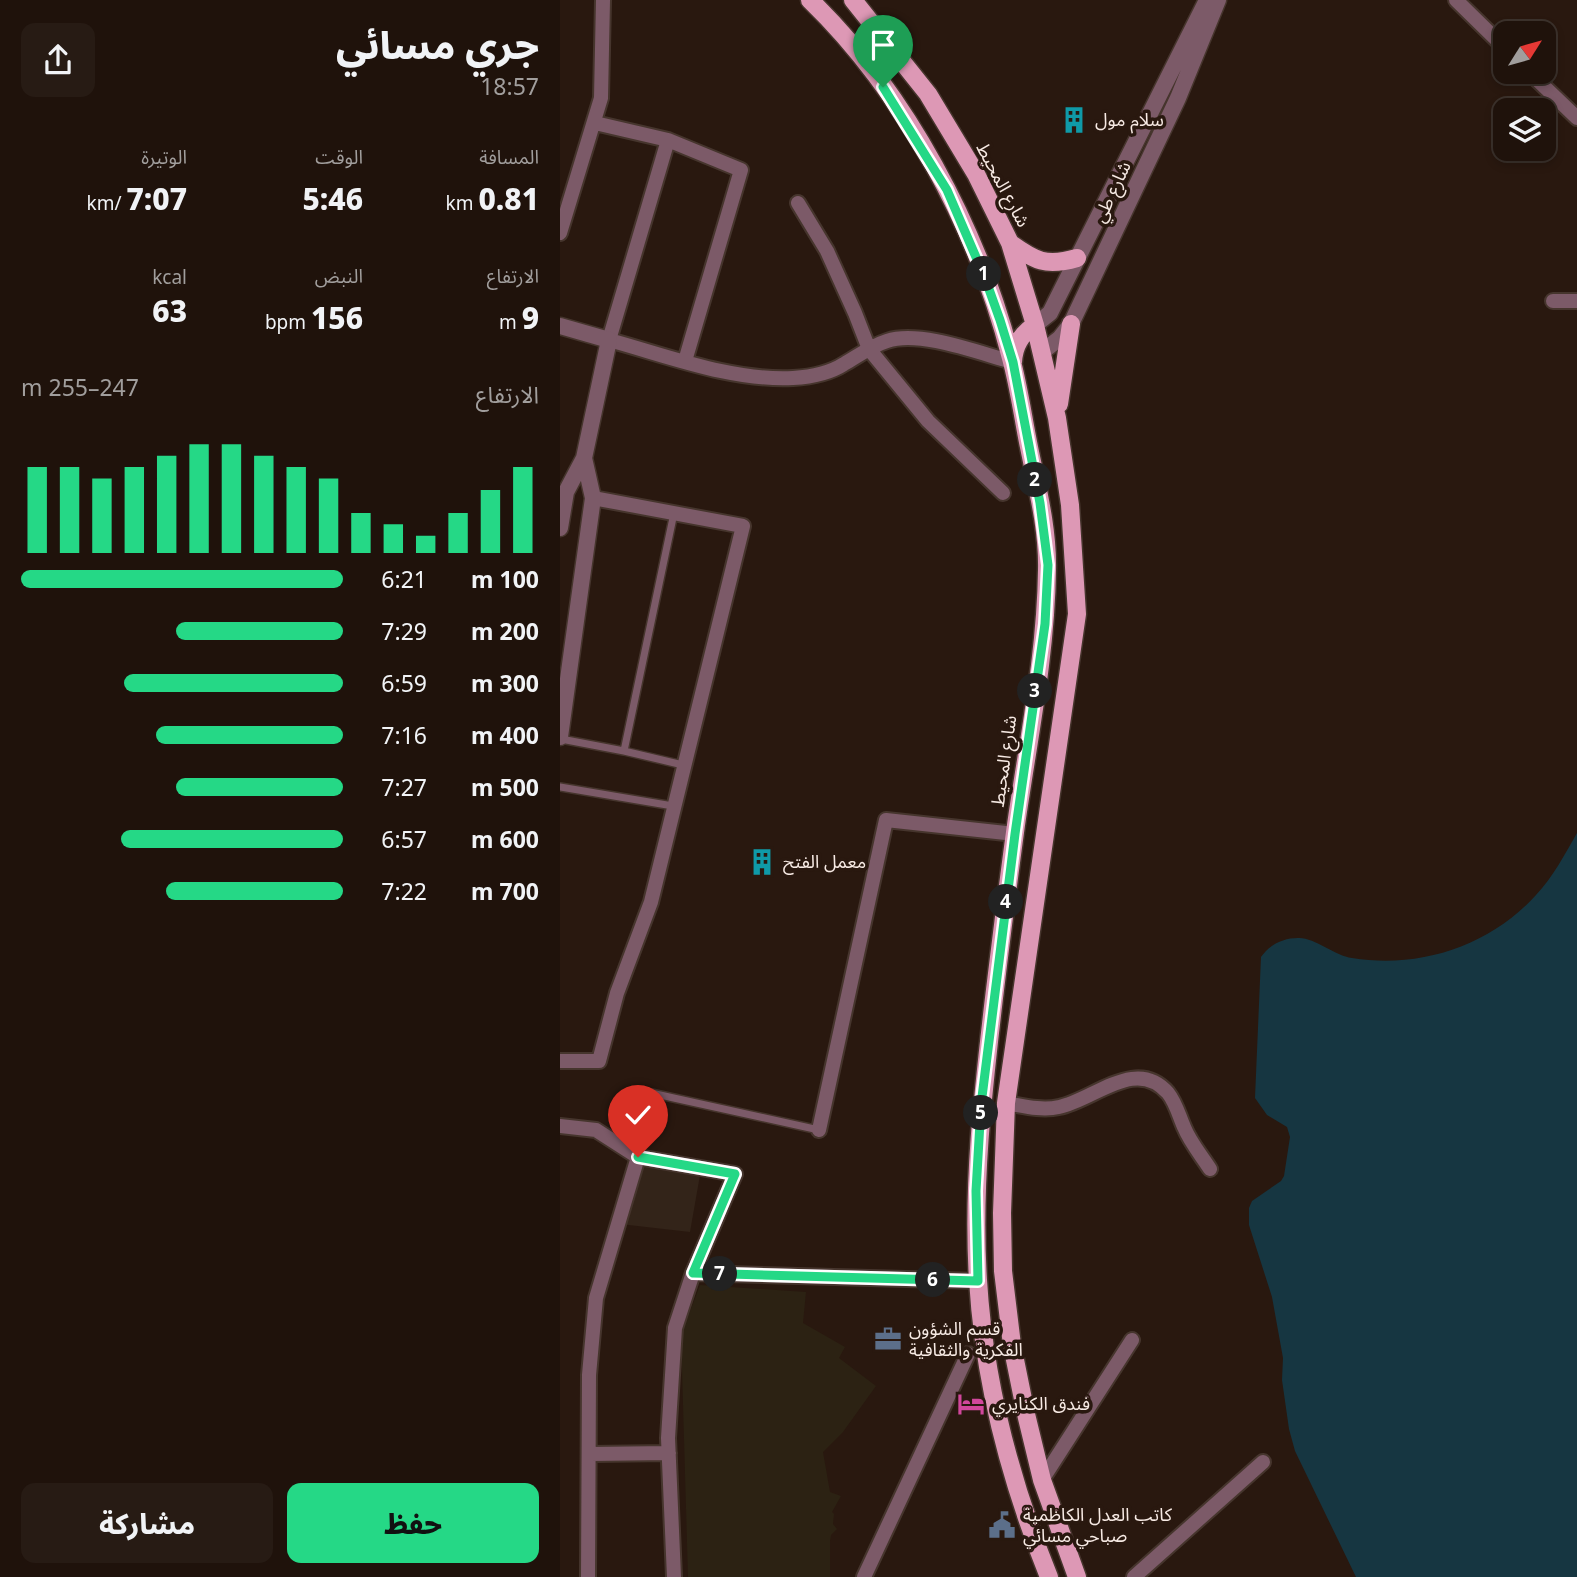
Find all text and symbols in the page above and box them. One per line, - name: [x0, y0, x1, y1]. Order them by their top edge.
- pin: [853, 15, 913, 87]
- text: جري مسائي: [336, 18, 539, 70]
- north arrow: [1493, 21, 1556, 84]
- map controls: [1493, 21, 1556, 161]
- button: share: [21, 23, 95, 97]
- icon: arrive: [864, 26, 902, 64]
- text: 18:57: [480, 70, 539, 102]
- button: layers: [1493, 98, 1556, 161]
- building icon: سلام مول: [1059, 105, 1089, 135]
- place label: سلام مول: [1095, 107, 1164, 134]
- street label: شارع المحيط: [969, 138, 1036, 232]
- text: الوتيرة: [141, 144, 187, 170]
- text: الوقت: [315, 144, 363, 170]
- text: المسافة: [479, 144, 539, 170]
- street label: شارع طي: [1086, 157, 1138, 227]
- text: 7:07: [126, 178, 187, 219]
- text: 5:46: [302, 178, 363, 219]
- text: 0.81: [478, 178, 539, 219]
- text: /km: [86, 190, 126, 216]
- text: km: [446, 190, 478, 216]
- pin: 1: [966, 256, 1002, 292]
- text: 1: [978, 260, 989, 286]
- text: النبض: [315, 263, 363, 289]
- text: الارتفاع: [487, 263, 539, 289]
- text: kcal: [152, 264, 187, 290]
- text: 63: [152, 290, 187, 331]
- text: 156: [311, 297, 363, 338]
- text: 9: [522, 297, 539, 338]
- text: bpm: [265, 309, 311, 335]
- text: m: [499, 309, 522, 335]
- text: 247–255 m: [21, 371, 139, 403]
- text: الارتفاع: [476, 378, 539, 410]
- pin: 2: [1018, 462, 1052, 498]
- text: 2: [1029, 466, 1040, 492]
- text: 6:21: [381, 563, 427, 595]
- text: 100 m: [471, 563, 539, 595]
- text: 7:29: [381, 615, 427, 647]
- text: 200 m: [471, 615, 539, 647]
- text: 6:59: [381, 667, 427, 699]
- text: 300 m: [471, 667, 539, 699]
- pin: 3: [1018, 674, 1052, 708]
- text: 3: [1029, 677, 1040, 703]
- street label: شارع المحيط: [985, 713, 1024, 809]
- text: 7:16: [381, 719, 427, 751]
- text: 400 m: [471, 719, 539, 751]
- text: 7:27: [381, 771, 427, 803]
- text: 500 m: [471, 771, 539, 803]
- text: 6:57: [381, 823, 427, 855]
- text: 600 m: [471, 823, 539, 855]
- building icon: معمل الفتح: [747, 847, 777, 877]
- place label: معمل الفتح: [783, 849, 866, 875]
- text: 7:22: [381, 875, 427, 907]
- text: 700 m: [471, 875, 539, 907]
- pin: 4: [988, 884, 1024, 920]
- text: 4: [1000, 888, 1011, 914]
- pin: [608, 1085, 668, 1157]
- icon: check: [619, 1096, 657, 1134]
- pin: 5: [964, 1096, 998, 1130]
- text: 5: [975, 1099, 986, 1125]
- pin: 7: [702, 1256, 738, 1292]
- text: 7: [714, 1260, 725, 1286]
- pin: 6: [916, 1262, 950, 1298]
- text: 6: [927, 1266, 938, 1292]
- place label: قسم الشؤون الفكرية والثقافية: [909, 1316, 1023, 1361]
- office icon: قسم الشؤون الفكرية والثقافية: [873, 1324, 903, 1354]
- hotel icon: فندق الكنايري: [956, 1389, 986, 1419]
- place label: فندق الكنايري: [992, 1391, 1090, 1417]
- button: مشاركة: [21, 1483, 273, 1563]
- button: حفظ: [287, 1483, 539, 1563]
- place label: كاتب العدل الكاظمية صباحي مسائي: [1023, 1502, 1172, 1549]
- public building icon: كاتب العدل الكاظمية صباحي مسائي: [987, 1510, 1017, 1540]

